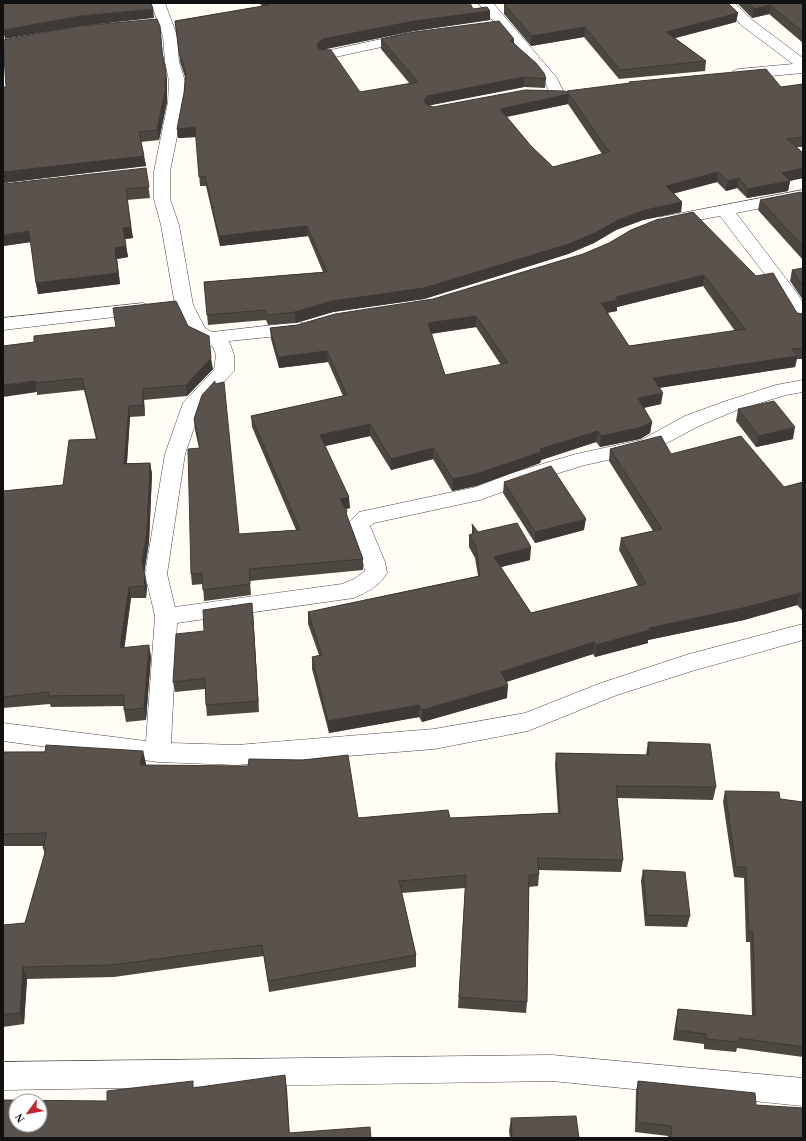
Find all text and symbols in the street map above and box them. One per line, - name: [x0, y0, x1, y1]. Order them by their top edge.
- north arrow: [8, 1093, 48, 1133]
- text: N: [12, 1112, 27, 1125]

